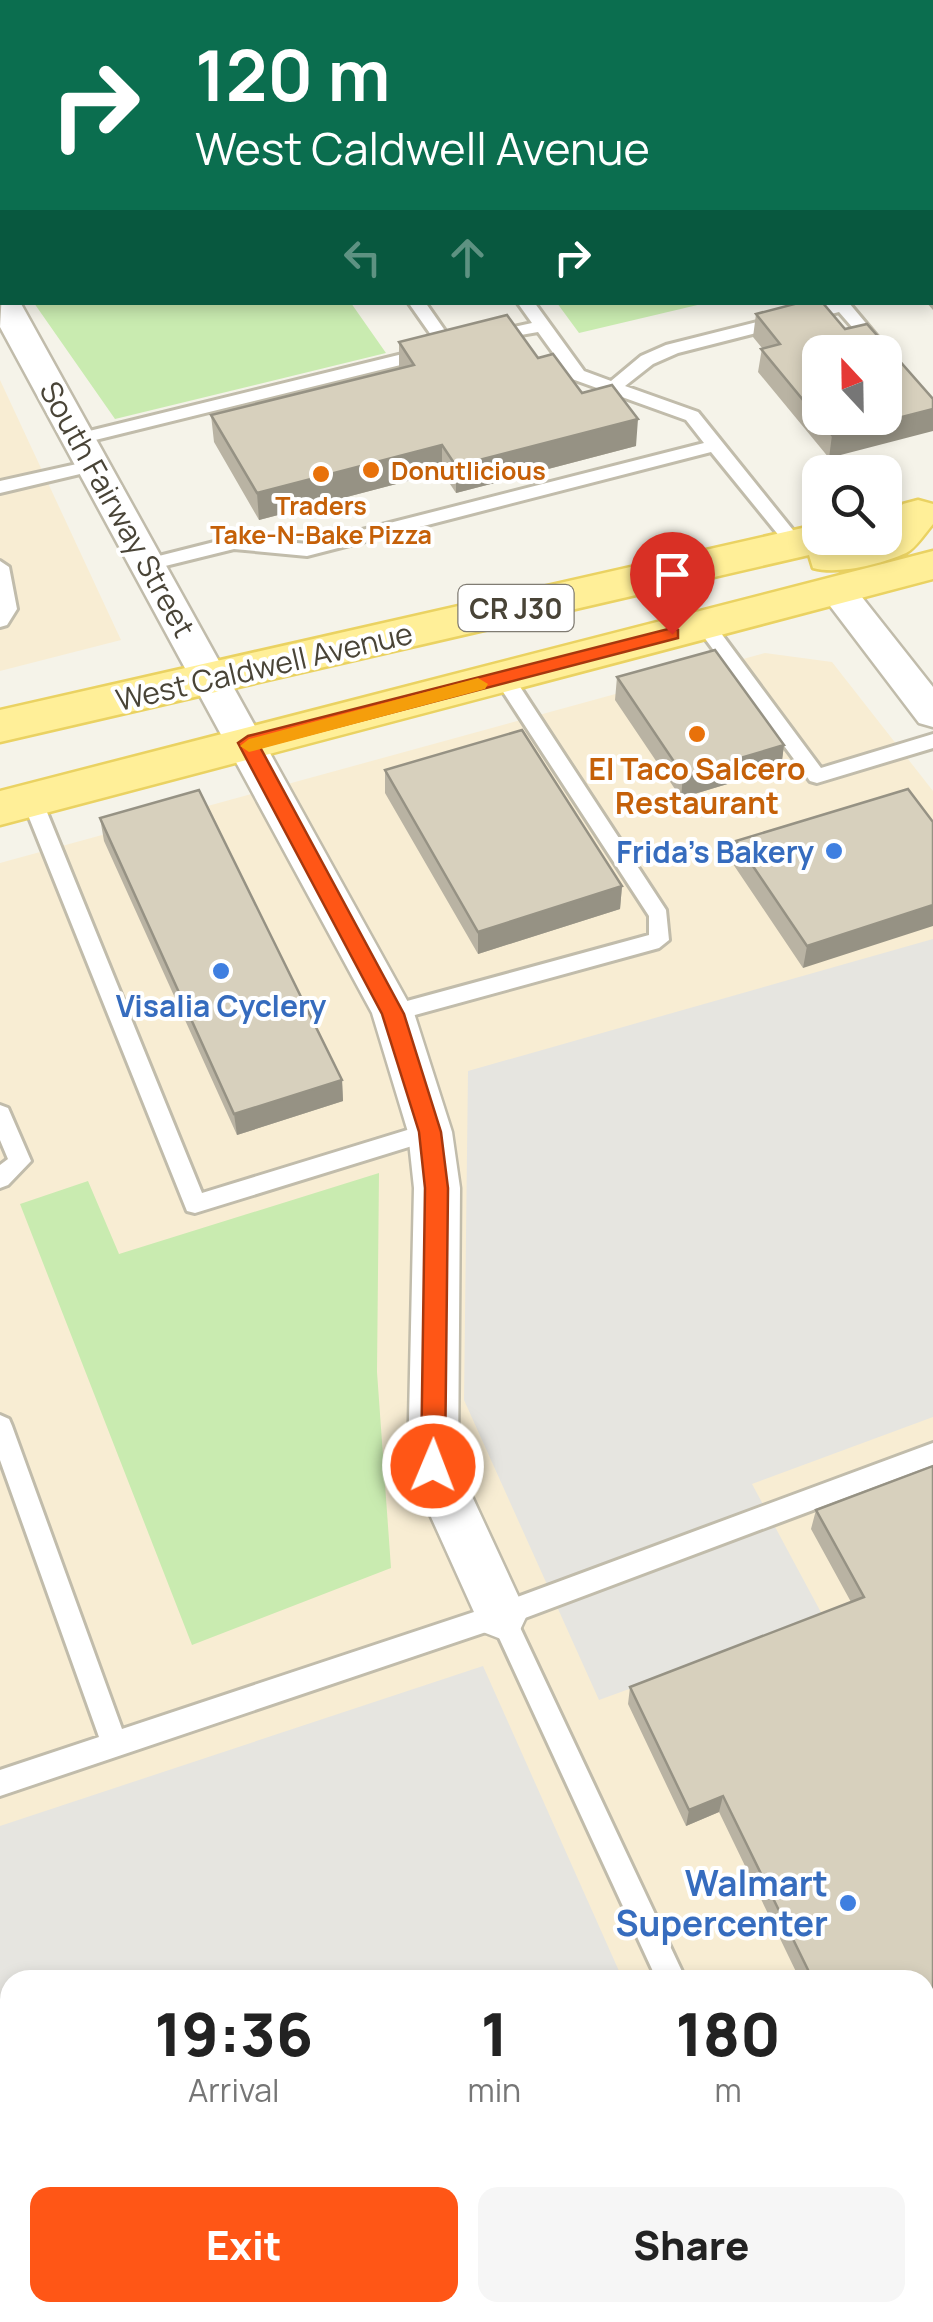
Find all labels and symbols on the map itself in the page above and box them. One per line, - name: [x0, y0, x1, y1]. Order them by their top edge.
- north arrow: [802, 335, 902, 435]
- street label: South Fairway Street: [31, 374, 205, 644]
- place label: Donutlicious: [391, 453, 546, 488]
- marker: Donutlicious: [360, 459, 382, 481]
- marker: Traders Take-N-Bake Pizza: [310, 463, 332, 485]
- place label: Traders Take-N-Bake Pizza: [210, 488, 432, 552]
- pin: [630, 532, 715, 635]
- road number: CR J30: [458, 585, 574, 631]
- street label: West Caldwell Avenue: [112, 612, 416, 720]
- marker: El Taco Salcero Restaurant: [686, 723, 708, 745]
- place label: El Taco Salcero Restaurant: [588, 748, 806, 823]
- place label: Frida's Bakery: [616, 831, 814, 872]
- marker: Frida's Bakery: [823, 840, 845, 862]
- marker: Visalia Cyclery: [210, 960, 232, 982]
- place label: Visalia Cyclery: [116, 985, 326, 1026]
- position arrow: [381, 1414, 485, 1518]
- place label: Walmart Supercenter: [616, 1859, 828, 1947]
- marker: Walmart Supercenter: [837, 1892, 859, 1914]

